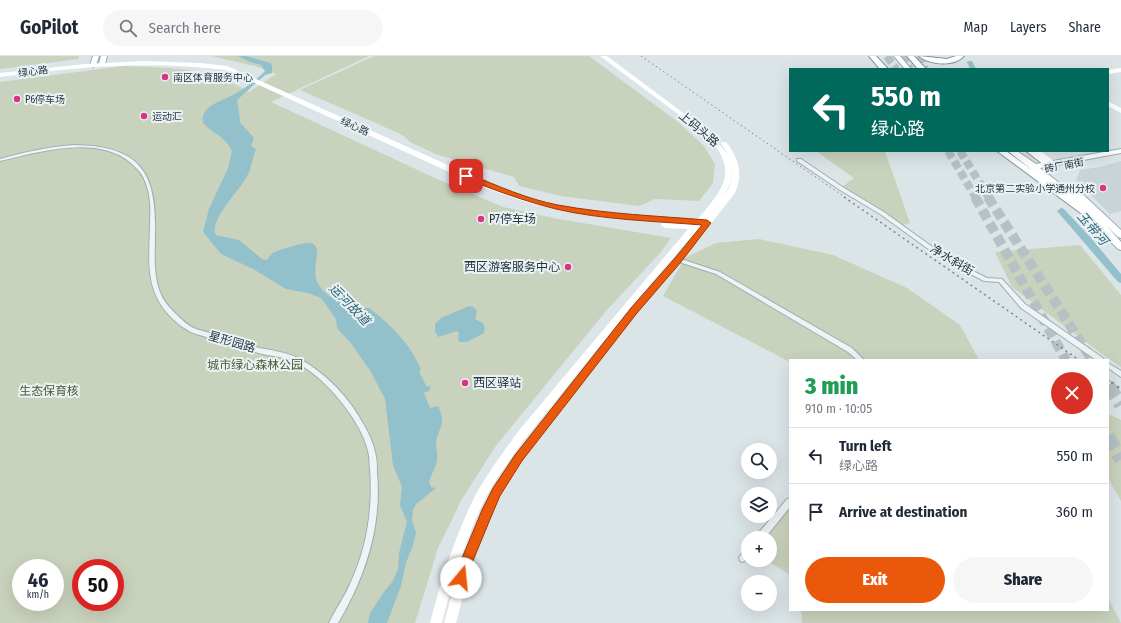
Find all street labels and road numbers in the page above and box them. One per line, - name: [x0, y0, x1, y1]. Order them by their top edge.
- street label: 绿心路: [18, 64, 49, 80]
- street label: 上码头路: [676, 108, 722, 150]
- street label: 绿心路: [338, 115, 371, 138]
- street label: 砖厂南街: [1043, 156, 1085, 176]
- street label: 净水斜街: [928, 242, 976, 278]
- street label: 星形园路: [207, 329, 257, 355]

